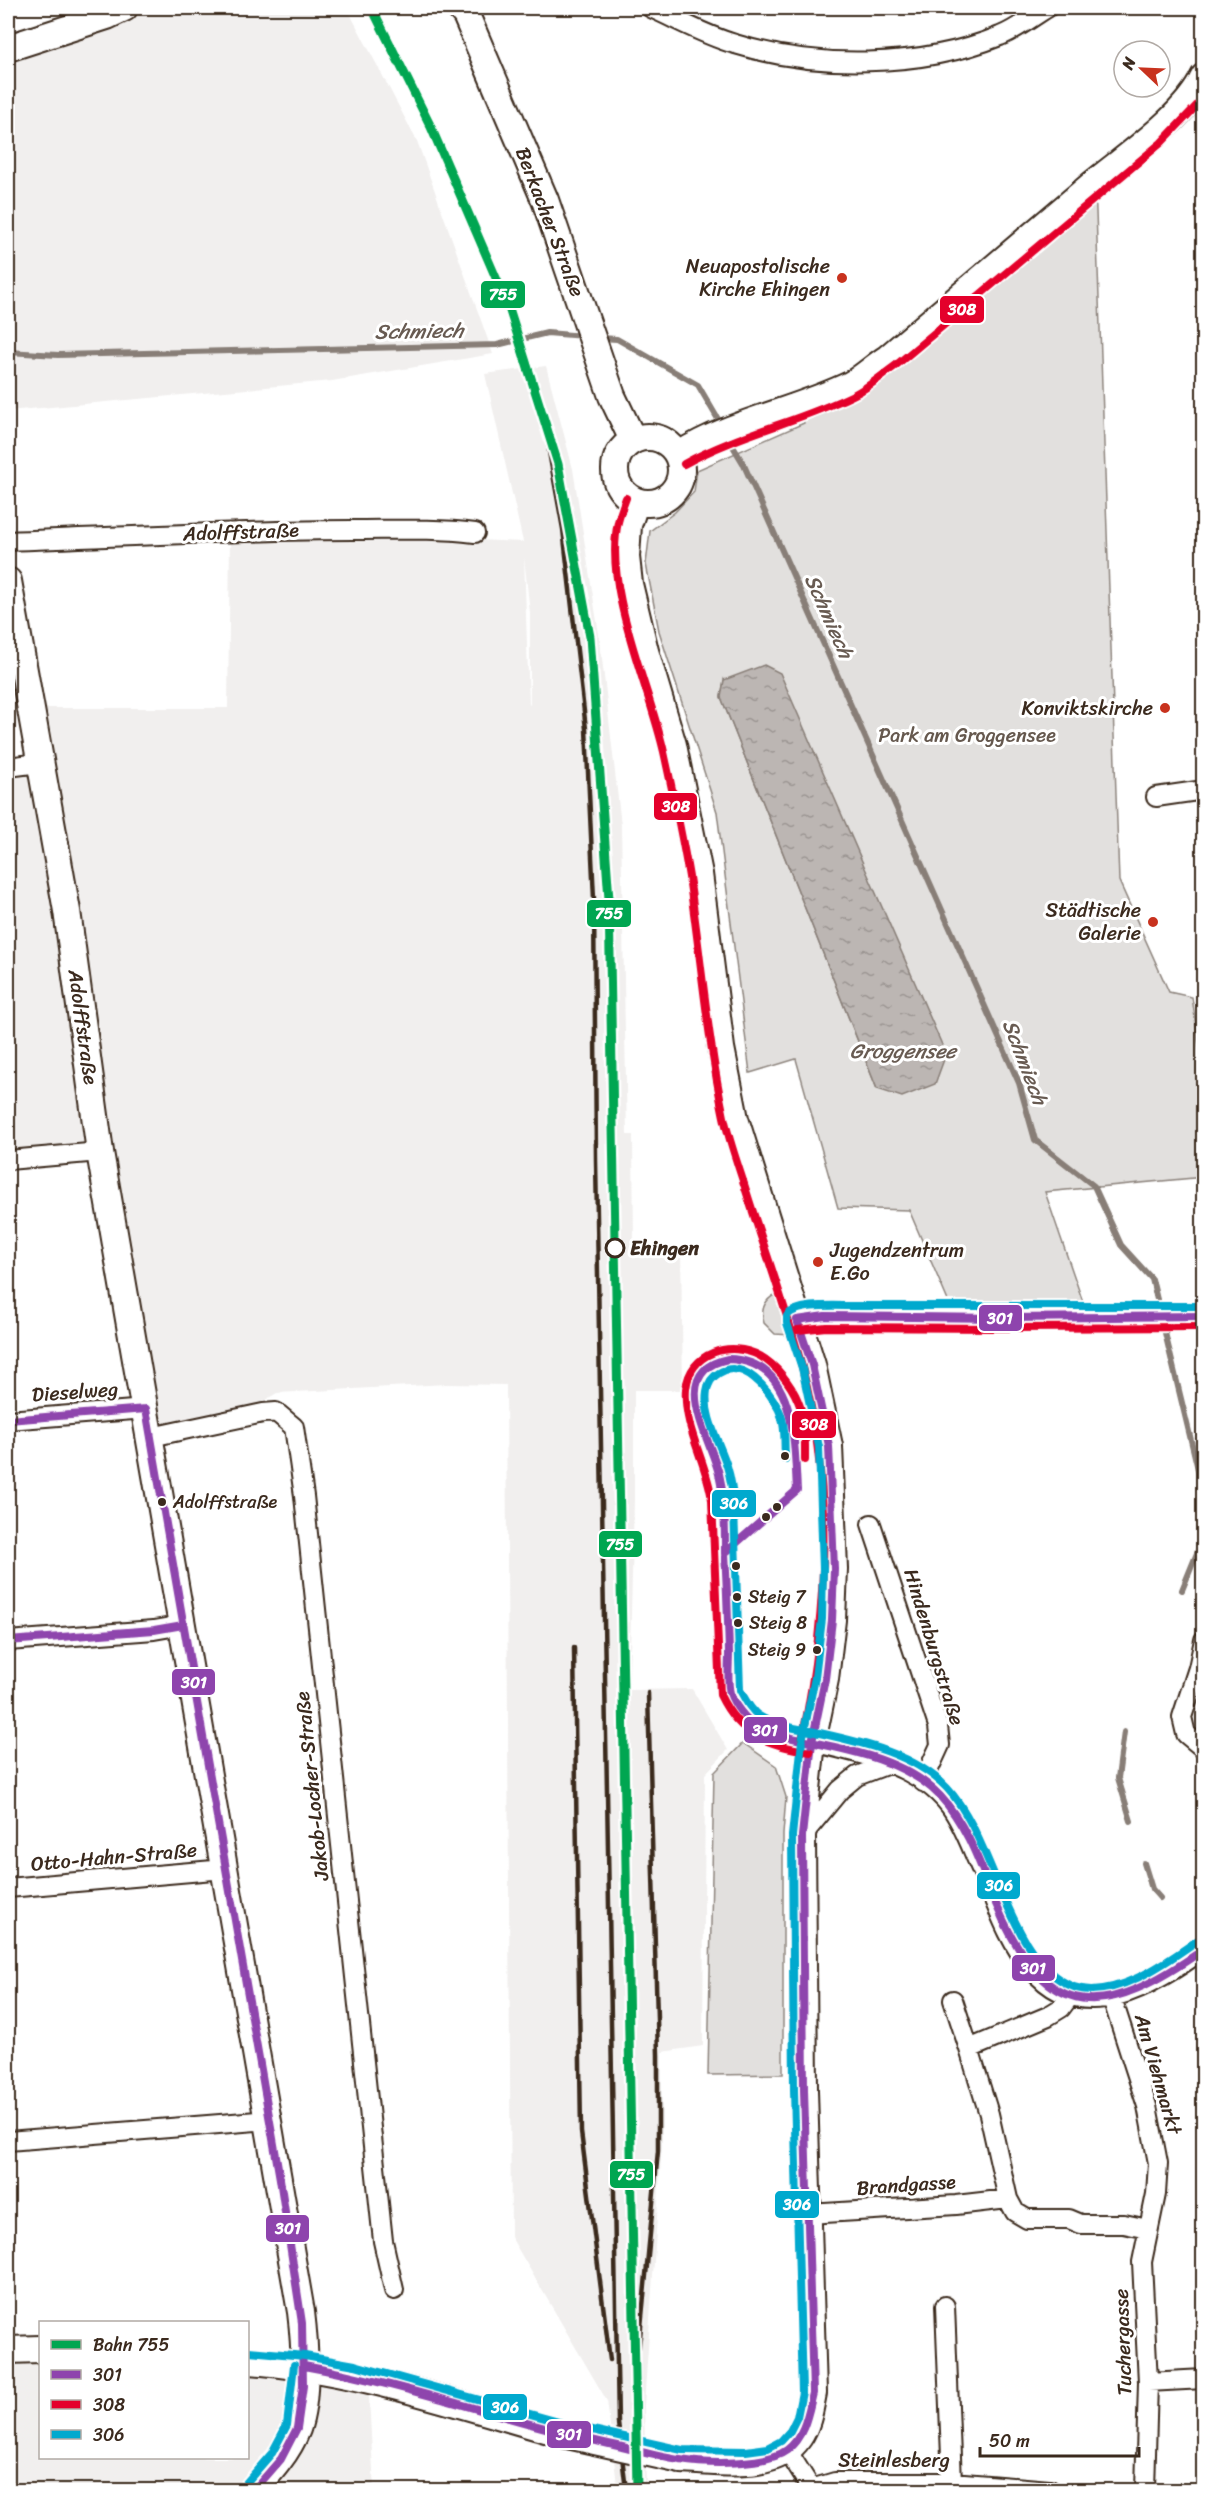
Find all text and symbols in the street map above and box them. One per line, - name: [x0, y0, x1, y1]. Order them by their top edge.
- north arrow: [1112, 39, 1172, 99]
- text: N: [1113, 52, 1145, 75]
- street label: Berkacher Straße: [505, 142, 595, 302]
- place label: Neuapostolische Kirche Ehingen: [686, 249, 830, 307]
- marker: Neuapostolische Kirche Ehingen: [835, 271, 849, 285]
- line badge: 755: [480, 280, 526, 309]
- text: 755: [489, 280, 518, 309]
- line badge: 308: [939, 295, 985, 324]
- text: 308: [947, 295, 977, 324]
- water label: Schmiech: [374, 311, 466, 351]
- street label: Adolffstraße: [181, 512, 300, 552]
- water label: Schmiech: [794, 568, 865, 666]
- place label: Konviktskirche: [1021, 691, 1153, 726]
- marker: Konviktskirche: [1158, 701, 1172, 715]
- park label: Park am Groggensee: [878, 718, 1056, 753]
- line badge: 308: [653, 792, 698, 821]
- text: 308: [661, 792, 691, 821]
- place label: Städtische Galerie: [1046, 893, 1141, 951]
- line badge: 755: [586, 899, 632, 928]
- text: 755: [595, 899, 624, 928]
- marker: Städtische Galerie: [1146, 915, 1160, 929]
- street label: Adolffstraße: [57, 966, 108, 1087]
- water label: Schmiech: [991, 1014, 1059, 1112]
- water label: Groggensee: [850, 1032, 958, 1070]
- place label: Ehingen: [630, 1231, 699, 1266]
- place label: Jugendzentrum E.Go: [829, 1233, 964, 1291]
- marker: Ehingen: [605, 1238, 625, 1258]
- marker: Jugendzentrum E.Go: [811, 1255, 825, 1269]
- line badge: 301: [978, 1304, 1023, 1332]
- text: 301: [986, 1304, 1013, 1333]
- street label: Dieselweg: [31, 1372, 119, 1412]
- line badge: 308: [791, 1410, 837, 1439]
- text: 308: [799, 1410, 829, 1439]
- unlabelled marker: [779, 1450, 791, 1462]
- place label: Adolffstraße: [172, 1486, 278, 1518]
- line badge: 306: [711, 1489, 757, 1518]
- text: 306: [719, 1489, 748, 1518]
- marker: Adolffstraße: [156, 1496, 168, 1508]
- unlabelled marker: [771, 1501, 783, 1513]
- unlabelled marker: [760, 1511, 772, 1523]
- line badge: 755: [598, 1530, 643, 1558]
- text: 755: [606, 1530, 635, 1559]
- unlabelled marker: [730, 1560, 742, 1572]
- street label: Hindenburgstraße: [894, 1564, 974, 1730]
- place label: Steig 7: [748, 1581, 807, 1613]
- marker: Steig 7: [731, 1591, 743, 1603]
- place label: Steig 8: [749, 1607, 807, 1639]
- marker: Steig 8: [732, 1617, 744, 1629]
- place label: Steig 9: [748, 1634, 806, 1666]
- marker: Steig 9: [811, 1644, 823, 1656]
- line badge: 301: [171, 1668, 216, 1696]
- text: 301: [180, 1668, 207, 1697]
- street label: Jakob-Locher-Straße: [285, 1689, 339, 1883]
- line badge: 301: [743, 1716, 788, 1744]
- text: 301: [751, 1716, 778, 1745]
- street label: Otto-Hahn-Straße: [29, 1832, 199, 1882]
- line badge: 306: [976, 1871, 1021, 1900]
- text: 306: [984, 1871, 1013, 1900]
- line badge: 301: [1011, 1954, 1056, 1982]
- text: 301: [1019, 1954, 1046, 1983]
- street label: Am Viehmarkt: [1124, 2009, 1192, 2139]
- line badge: 755: [609, 2160, 654, 2189]
- text: 755: [617, 2160, 646, 2189]
- street label: Brandgasse: [855, 2164, 957, 2206]
- line badge: 306: [774, 2190, 820, 2219]
- text: 306: [782, 2190, 811, 2219]
- line badge: 301: [265, 2214, 310, 2243]
- text: 301: [274, 2214, 301, 2243]
- street label: Tuchergasse: [1104, 2288, 1142, 2396]
- legend: [39, 2321, 249, 2459]
- text: Bahn 755: [93, 2329, 169, 2361]
- text: 301: [93, 2359, 122, 2391]
- text: 308: [93, 2389, 125, 2421]
- line badge: 306: [482, 2393, 528, 2421]
- text: 306: [490, 2393, 519, 2422]
- text: 306: [93, 2419, 124, 2451]
- line badge: 301: [546, 2420, 592, 2449]
- text: 301: [555, 2420, 582, 2449]
- scale bar: [980, 2420, 1139, 2458]
- text: 50 m: [989, 2425, 1030, 2457]
- street label: Steinlesberg: [838, 2443, 950, 2478]

